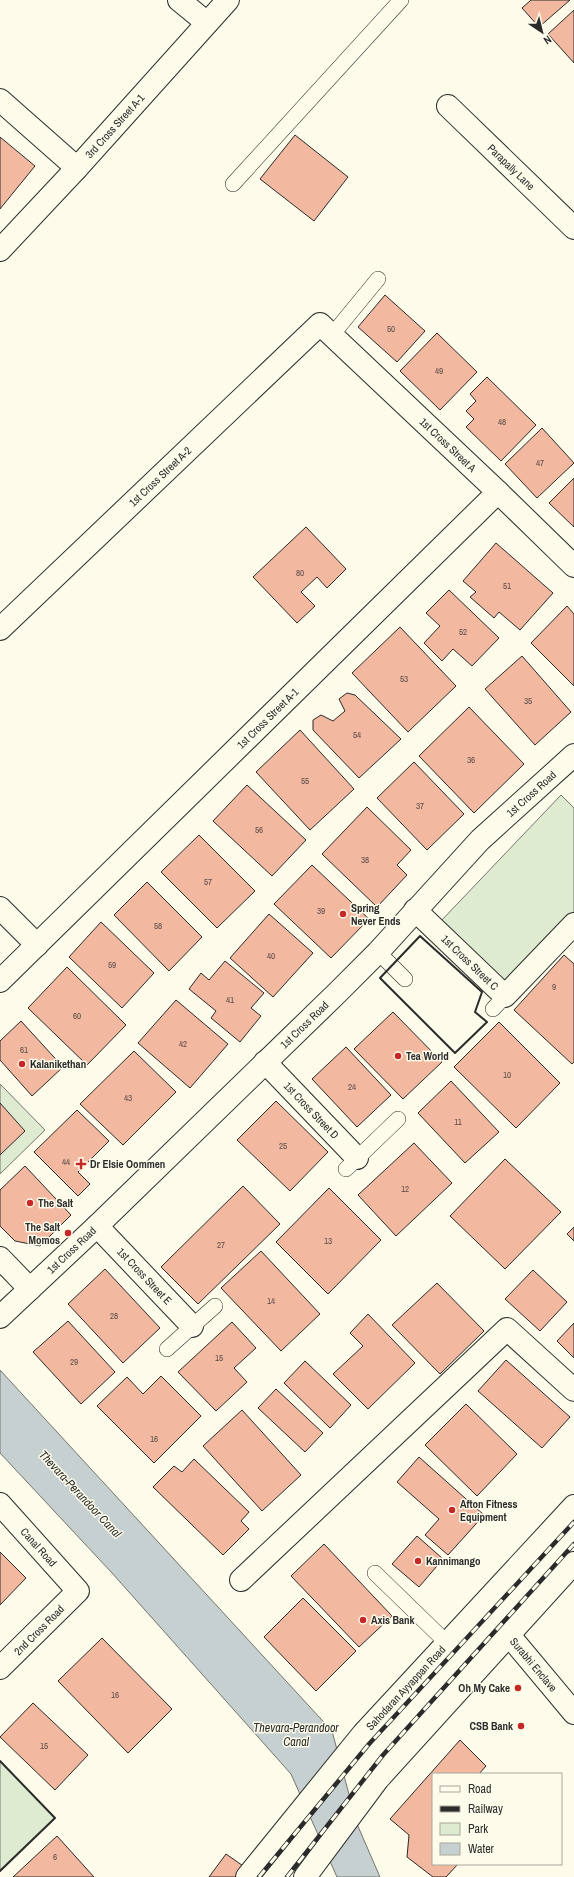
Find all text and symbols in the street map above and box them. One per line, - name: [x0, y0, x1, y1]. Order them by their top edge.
- north arrow: [522, 12, 562, 52]
- text: N: [541, 33, 554, 48]
- street label: 3rd Cross Street A-1: [82, 91, 147, 161]
- street label: Parapally Lane: [485, 141, 538, 193]
- house number: 50: [387, 323, 395, 335]
- house number: 49: [435, 365, 443, 377]
- street label: 1st Cross Street A: [417, 415, 480, 476]
- house number: 48: [498, 416, 506, 428]
- street label: 1st Cross Street A-2: [126, 444, 194, 510]
- house number: 47: [536, 457, 544, 469]
- house number: 80: [296, 567, 304, 579]
- house number: 51: [503, 580, 511, 592]
- house number: 52: [459, 626, 467, 638]
- house number: 53: [400, 673, 408, 685]
- street label: 1st Cross Street A-1: [234, 685, 301, 752]
- house number: 35: [524, 695, 532, 707]
- house number: 54: [353, 729, 361, 741]
- house number: 36: [467, 754, 475, 766]
- street label: 1st Cross Road: [503, 768, 559, 820]
- house number: 55: [301, 775, 309, 787]
- house number: 37: [416, 800, 424, 812]
- house number: 56: [255, 824, 263, 836]
- house number: 38: [361, 854, 369, 866]
- house number: 57: [204, 876, 212, 888]
- place label: Spring Never Ends: [351, 901, 401, 928]
- house number: 39: [317, 905, 325, 917]
- marker: Spring Never Ends: [338, 909, 348, 919]
- house number: 58: [154, 920, 162, 932]
- street label: 1st Cross Street C: [438, 932, 502, 993]
- house number: 40: [267, 950, 275, 962]
- house number: 59: [108, 959, 116, 971]
- house number: 9: [552, 981, 556, 993]
- house number: 41: [226, 994, 234, 1006]
- street label: 1st Cross Road: [277, 998, 332, 1051]
- house number: 60: [73, 1010, 81, 1022]
- house number: 42: [179, 1038, 187, 1050]
- house number: 61: [20, 1044, 28, 1056]
- place label: Tea World: [406, 1049, 449, 1063]
- marker: Tea World: [393, 1051, 403, 1061]
- place label: Kalanikethan: [30, 1057, 86, 1071]
- marker: Kalanikethan: [17, 1059, 27, 1069]
- house number: 10: [503, 1069, 511, 1081]
- street label: 1st Cross Street D: [281, 1079, 342, 1142]
- house number: 24: [348, 1081, 356, 1093]
- house number: 43: [124, 1092, 132, 1104]
- house number: 11: [454, 1116, 462, 1128]
- house number: 25: [279, 1140, 287, 1152]
- house number: 44: [62, 1156, 70, 1168]
- place label: Dr Elsie Oommen: [90, 1157, 165, 1171]
- marker: Dr Elsie Oommen: [75, 1158, 87, 1170]
- house number: 12: [401, 1183, 409, 1195]
- place label: The Salt: [38, 1196, 73, 1210]
- marker: The Salt: [25, 1198, 35, 1208]
- place label: The Salt Momos: [25, 1220, 60, 1247]
- street label: 1st Cross Road: [44, 1224, 99, 1276]
- marker: The Salt Momos: [63, 1228, 73, 1238]
- house number: 13: [324, 1235, 332, 1247]
- house number: 27: [217, 1239, 225, 1251]
- street label: 1st Cross Street E: [114, 1245, 175, 1307]
- house number: 14: [267, 1295, 275, 1307]
- house number: 28: [110, 1310, 118, 1322]
- house number: 15: [215, 1352, 223, 1364]
- house number: 29: [70, 1356, 78, 1368]
- house number: 16: [150, 1433, 158, 1445]
- water label: Thevara-Perandoor Canal: [35, 1447, 125, 1542]
- place label: Afton Fitness Equipment: [460, 1497, 518, 1524]
- marker: Afton Fitness Equipment: [447, 1505, 457, 1515]
- street label: Canal Road: [18, 1525, 60, 1570]
- place label: Kannimango: [426, 1554, 481, 1568]
- marker: Kannimango: [413, 1556, 423, 1566]
- street label: 2nd Cross Road: [11, 1602, 67, 1658]
- place label: Axis Bank: [371, 1613, 416, 1627]
- marker: Axis Bank: [358, 1615, 368, 1625]
- street label: Surabhi Enclave: [507, 1635, 560, 1695]
- street label: Sahodaran Ayyappan Road: [363, 1643, 448, 1733]
- place label: Oh My Cake: [458, 1681, 510, 1695]
- marker: Oh My Cake: [513, 1683, 523, 1693]
- house number: 16: [111, 1689, 119, 1701]
- place label: CSB Bank: [469, 1719, 514, 1733]
- water label: Thevara-Perandoor Canal: [253, 1720, 339, 1750]
- marker: CSB Bank: [516, 1721, 526, 1731]
- house number: 15: [40, 1740, 48, 1752]
- legend: [432, 1773, 562, 1865]
- text: Road: [468, 1781, 492, 1797]
- text: Railway: [468, 1801, 503, 1817]
- text: Park: [468, 1821, 488, 1837]
- text: Water: [468, 1841, 495, 1857]
- house number: 6: [53, 1851, 57, 1863]

